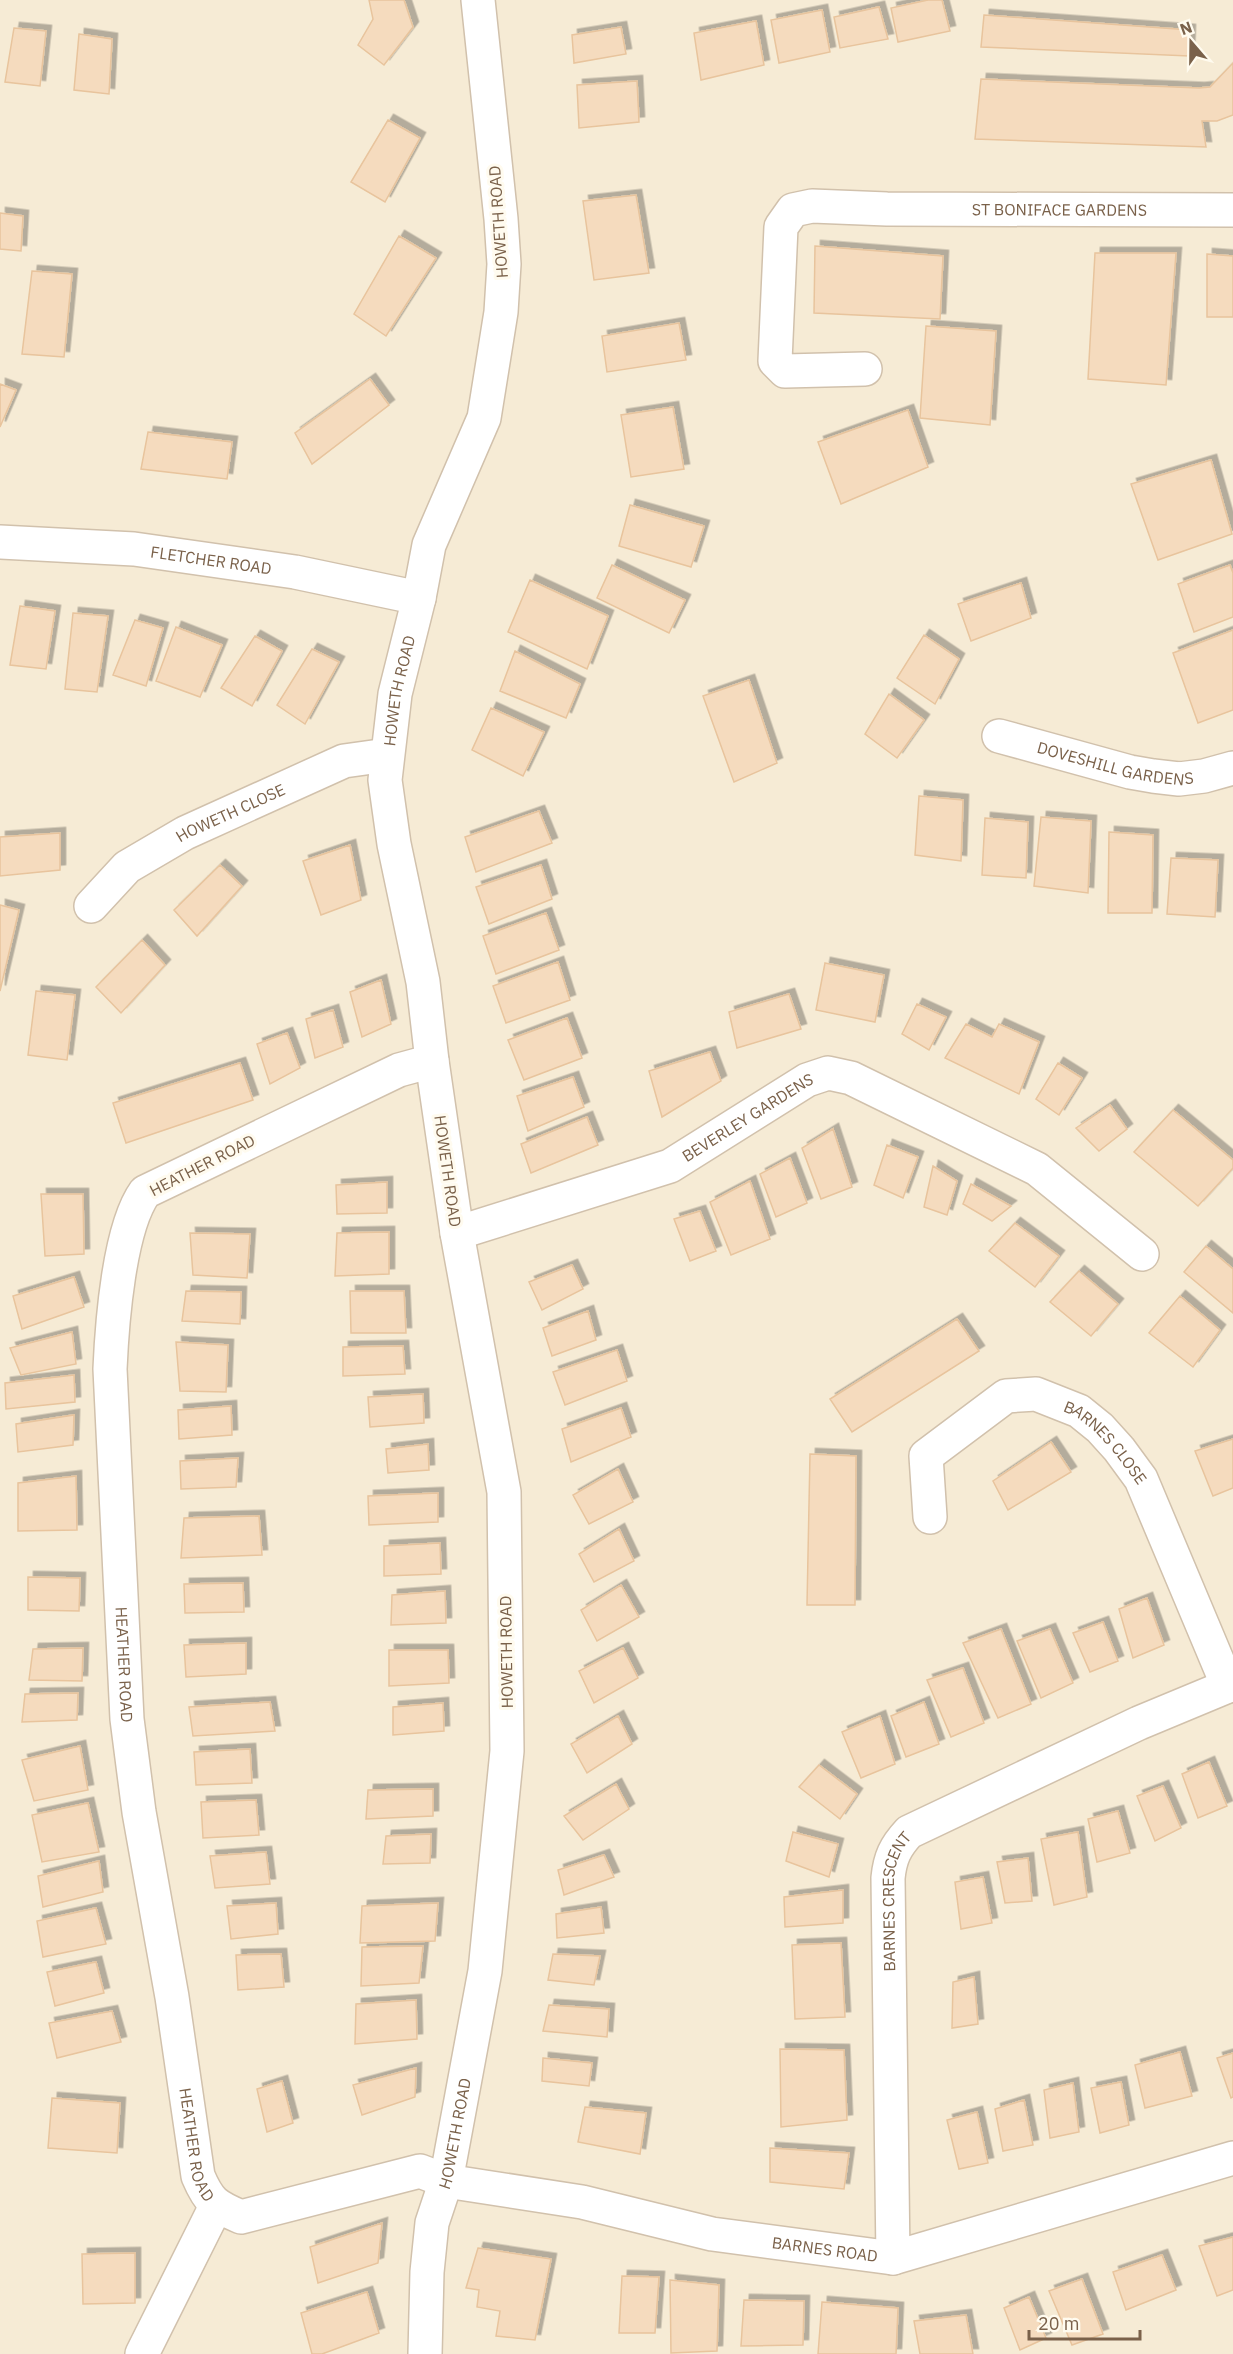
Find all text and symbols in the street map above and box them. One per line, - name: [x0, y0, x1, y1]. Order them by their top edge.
- north arrow: [1161, 12, 1221, 72]
- text: N: [1177, 17, 1195, 39]
- street label: HOWETH ROAD: [484, 165, 512, 279]
- street label: ST BONIFACE GARDENS: [972, 199, 1147, 220]
- street label: FLETCHER ROAD: [149, 541, 273, 579]
- street label: HOWETH ROAD: [379, 633, 419, 747]
- street label: DOVESHILL GARDENS: [1035, 737, 1195, 790]
- street label: HOWETH CLOSE: [172, 779, 288, 846]
- street label: BEVERLEY GARDENS: [678, 1069, 816, 1166]
- street label: HOWETH ROAD: [430, 1114, 466, 1228]
- street label: HEATHER ROAD: [146, 1130, 258, 1200]
- street label: BARNES CLOSE: [1061, 1396, 1151, 1488]
- street label: HOWETH ROAD: [495, 1596, 517, 1708]
- street label: HEATHER ROAD: [112, 1606, 137, 1723]
- street label: BARNES CRESCENT: [878, 1827, 915, 1972]
- street label: HOWETH ROAD: [434, 2076, 475, 2192]
- street label: HEATHER ROAD: [175, 2086, 219, 2205]
- street label: BARNES ROAD: [771, 2232, 879, 2266]
- scale bar: [1029, 2303, 1140, 2341]
- text: 20 m: [1038, 2312, 1080, 2335]

